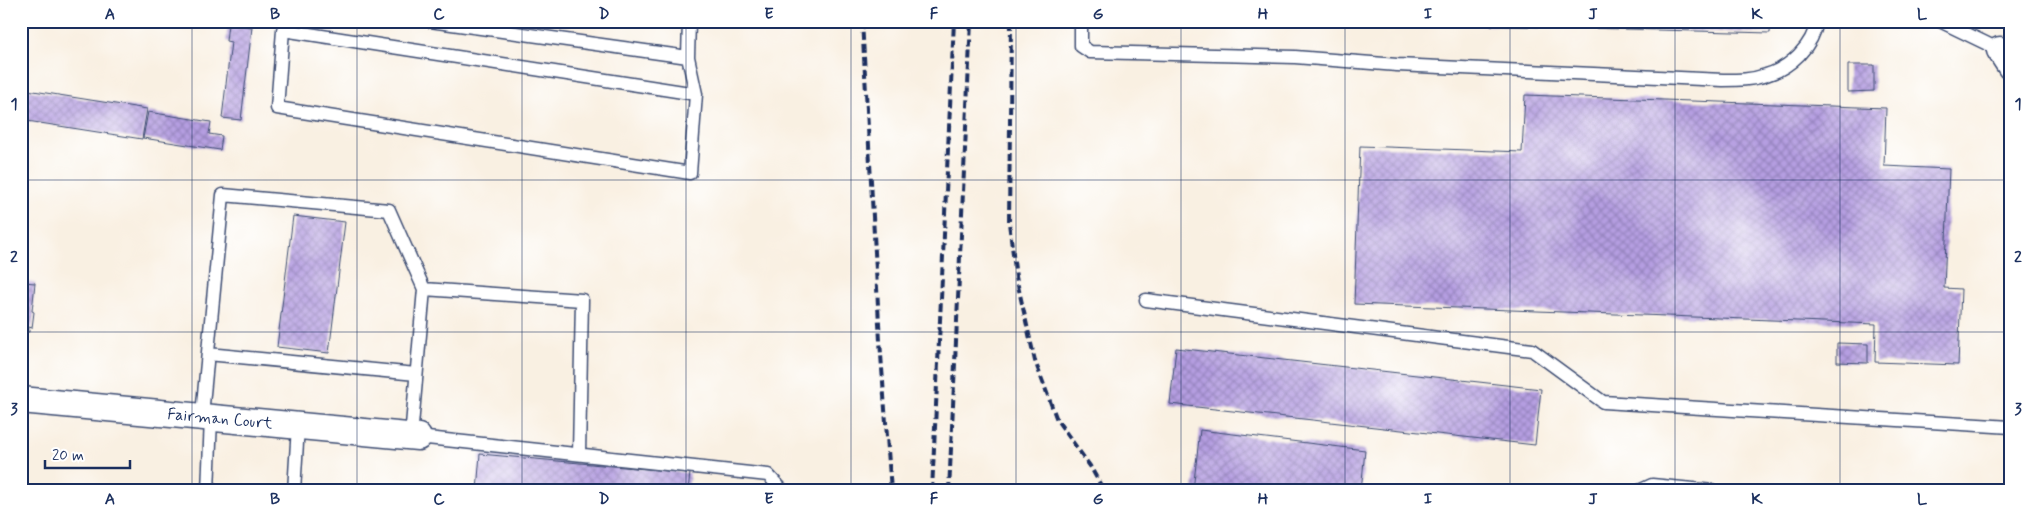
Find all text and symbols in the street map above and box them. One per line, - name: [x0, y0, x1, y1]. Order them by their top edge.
- text: A: [105, 4, 115, 25]
- text: B: [270, 4, 280, 25]
- text: C: [433, 4, 445, 25]
- text: D: [598, 4, 610, 25]
- text: E: [764, 4, 774, 25]
- text: F: [930, 4, 939, 25]
- text: G: [1093, 4, 1104, 25]
- text: H: [1258, 4, 1269, 25]
- text: I: [1424, 4, 1433, 25]
- text: J: [1588, 4, 1598, 25]
- text: K: [1751, 4, 1763, 25]
- text: L: [1917, 4, 1928, 25]
- text: 1: [10, 94, 18, 115]
- text: 1: [2014, 94, 2022, 115]
- text: 2: [10, 247, 18, 268]
- text: 2: [2014, 247, 2022, 268]
- text: 3: [10, 399, 18, 420]
- text: 3: [2014, 399, 2022, 420]
- street label: Fairman Court: [167, 403, 274, 434]
- scale bar: [45, 437, 130, 469]
- text: 20 m: [52, 446, 84, 466]
- text: A: [105, 489, 115, 510]
- text: B: [270, 489, 280, 510]
- text: C: [433, 489, 445, 510]
- text: D: [598, 489, 610, 510]
- text: E: [764, 489, 774, 510]
- text: F: [930, 489, 939, 510]
- text: G: [1093, 489, 1104, 510]
- text: H: [1258, 489, 1269, 510]
- text: I: [1424, 489, 1433, 510]
- text: J: [1588, 489, 1598, 510]
- text: K: [1751, 489, 1763, 510]
- text: L: [1917, 489, 1928, 510]

